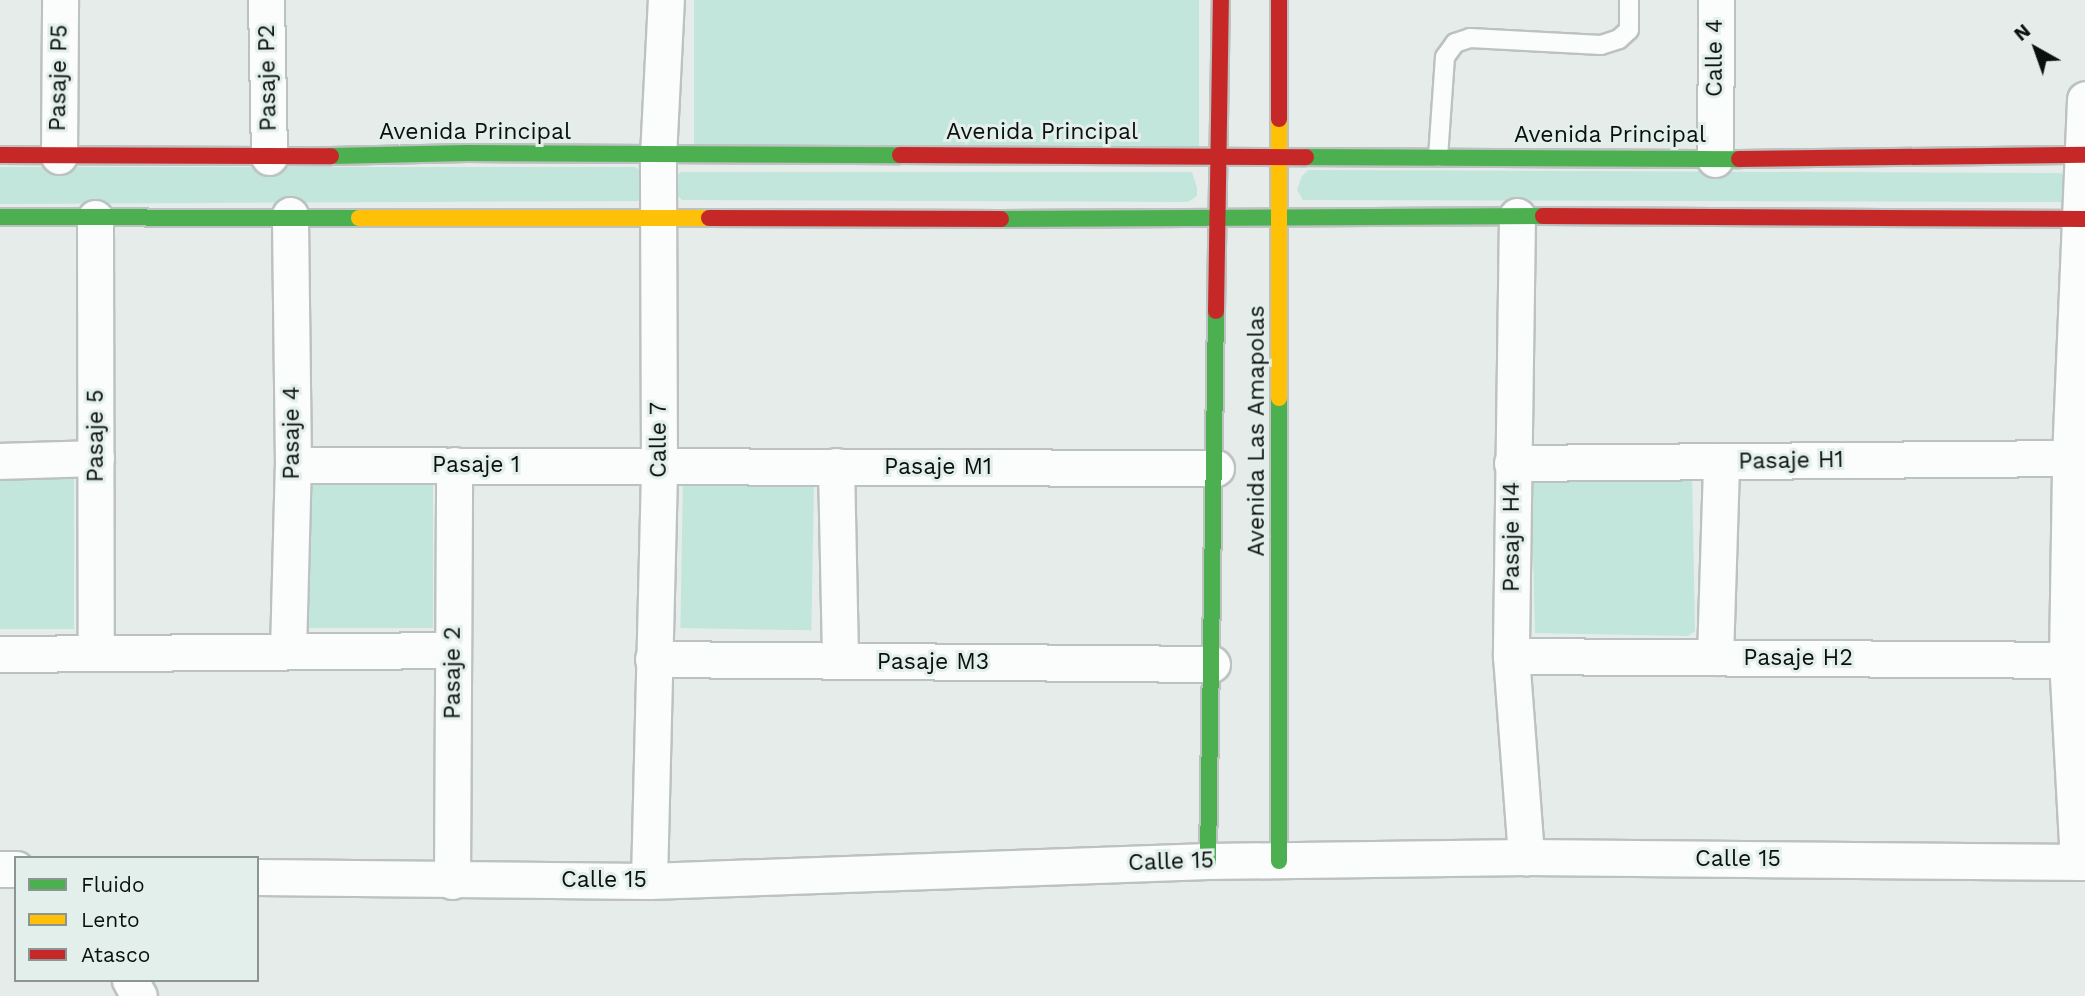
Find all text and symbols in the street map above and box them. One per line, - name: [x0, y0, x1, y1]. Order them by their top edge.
- north arrow: [2001, 14, 2071, 84]
- street label: Calle 4: [1701, 19, 1729, 97]
- text: N: [2009, 19, 2035, 46]
- street label: Pasaje P5: [44, 24, 74, 132]
- street label: Pasaje P2: [253, 24, 283, 132]
- street label: Avenida Principal: [379, 118, 571, 146]
- street label: Avenida Principal: [946, 118, 1138, 146]
- street label: Avenida Principal: [1514, 121, 1706, 149]
- street label: Avenida Las Amapolas: [1243, 305, 1271, 557]
- street label: Pasaje 4: [278, 386, 306, 480]
- street label: Pasaje 5: [82, 390, 110, 482]
- street label: Calle 7: [645, 402, 673, 478]
- street label: Pasaje H1: [1738, 446, 1844, 476]
- street label: Pasaje 1: [432, 451, 520, 479]
- street label: Pasaje M1: [884, 453, 992, 481]
- street label: Pasaje H4: [1498, 482, 1526, 592]
- street label: Pasaje 2: [439, 627, 467, 719]
- street label: Pasaje H2: [1743, 644, 1853, 672]
- street label: Pasaje M3: [877, 648, 989, 676]
- street label: Calle 15: [1695, 845, 1781, 873]
- street label: Calle 15: [1127, 847, 1215, 877]
- legend: [14, 856, 259, 982]
- street label: Calle 15: [561, 866, 647, 894]
- text: Fluido: [81, 872, 145, 897]
- text: Lento: [81, 907, 140, 932]
- text: Atasco: [81, 942, 150, 967]

